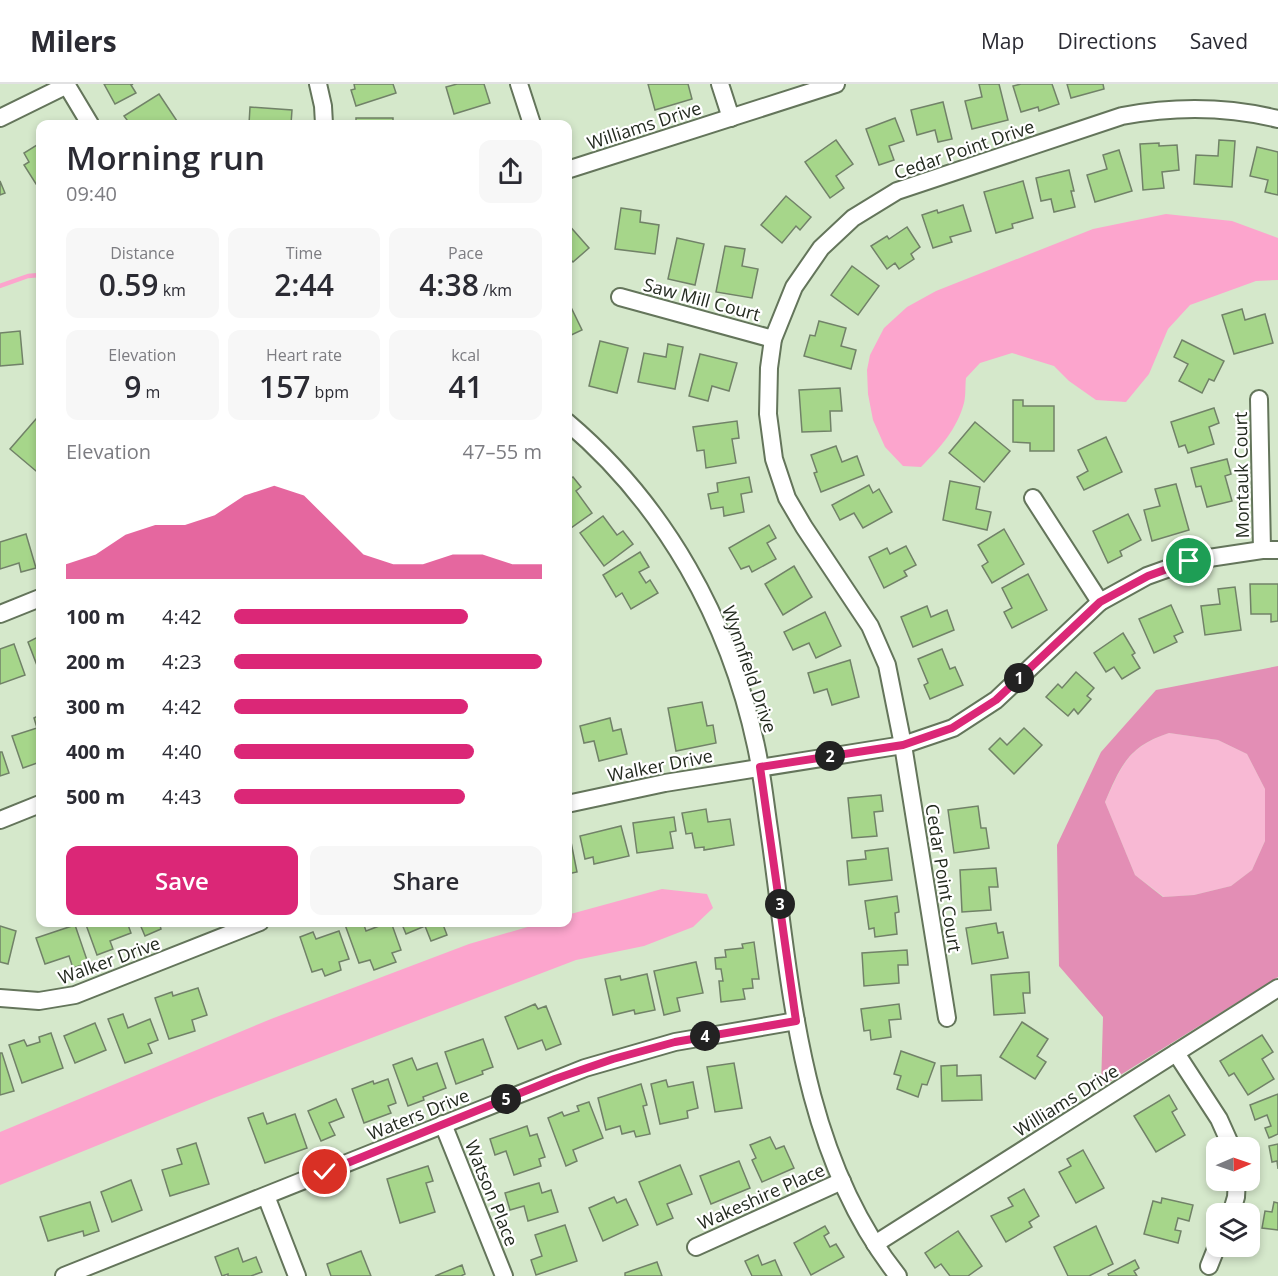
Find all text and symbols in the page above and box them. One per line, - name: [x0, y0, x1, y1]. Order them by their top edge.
- text: Milers: [30, 22, 117, 60]
- text: Map: [981, 27, 1024, 55]
- text: Directions: [1057, 27, 1157, 55]
- text: Saved: [1190, 27, 1248, 55]
- street label: Williams Drive: [584, 95, 704, 155]
- street label: Cedar Point Drive: [891, 114, 1037, 184]
- text: Morning run: [66, 135, 265, 180]
- button: share: [479, 140, 542, 203]
- text: 09:40: [66, 180, 117, 207]
- text: Distance: [110, 242, 174, 264]
- text: Time: [286, 242, 322, 264]
- text: Pace: [448, 242, 483, 264]
- text: 0.59: [99, 264, 158, 305]
- text: 2:44: [274, 264, 334, 305]
- text: 4:38: [419, 264, 479, 305]
- street label: Saw Mill Court: [641, 272, 763, 326]
- text: km: [158, 279, 186, 301]
- text: /km: [479, 279, 512, 301]
- text: Elevation: [108, 344, 176, 366]
- text: Heart rate: [266, 344, 342, 366]
- text: kcal: [451, 344, 480, 366]
- text: 9: [124, 366, 141, 407]
- text: 157: [259, 366, 310, 407]
- text: 41: [449, 366, 483, 407]
- text: m: [141, 381, 160, 403]
- text: bpm: [310, 381, 349, 403]
- street label: Montauk Court: [1228, 411, 1254, 539]
- text: Elevation: [66, 438, 151, 465]
- text: 47–55 m: [463, 438, 542, 465]
- pin: [1163, 535, 1214, 586]
- icon: arrive: [1172, 544, 1205, 577]
- street label: Wynnfield Drive: [717, 602, 783, 736]
- text: 100 m: [66, 603, 125, 630]
- text: 4:42: [162, 603, 202, 630]
- text: 200 m: [66, 648, 125, 675]
- text: 4:23: [162, 648, 202, 675]
- pin: 1: [1004, 663, 1034, 693]
- text: 1: [1014, 667, 1024, 689]
- text: 300 m: [66, 693, 125, 720]
- text: 4:42: [162, 693, 202, 720]
- text: 400 m: [66, 738, 125, 765]
- text: 4:40: [162, 738, 202, 765]
- pin: 2: [815, 741, 845, 771]
- street label: Walker Drive: [605, 743, 715, 787]
- text: 2: [825, 745, 835, 767]
- text: 500 m: [66, 783, 125, 810]
- text: 4:43: [162, 783, 202, 810]
- street label: Cedar Point Court: [920, 802, 968, 954]
- button: Save: [66, 846, 298, 915]
- button: Share: [310, 846, 542, 915]
- pin: 3: [765, 889, 795, 919]
- text: 3: [775, 893, 785, 915]
- street label: Walker Drive: [55, 930, 163, 990]
- pin: 4: [690, 1021, 720, 1051]
- text: 4: [700, 1025, 710, 1047]
- street label: Williams Drive: [1009, 1058, 1123, 1142]
- street label: Waters Drive: [364, 1083, 472, 1145]
- pin: 5: [491, 1084, 521, 1114]
- text: 5: [501, 1088, 511, 1110]
- street label: Watson Place: [460, 1136, 524, 1250]
- north arrow: [1206, 1137, 1260, 1191]
- map controls: [1206, 1137, 1260, 1257]
- pin: [299, 1146, 350, 1197]
- icon: check: [308, 1155, 341, 1188]
- street label: Wakeshire Place: [694, 1157, 828, 1235]
- button: layers: [1206, 1203, 1260, 1257]

